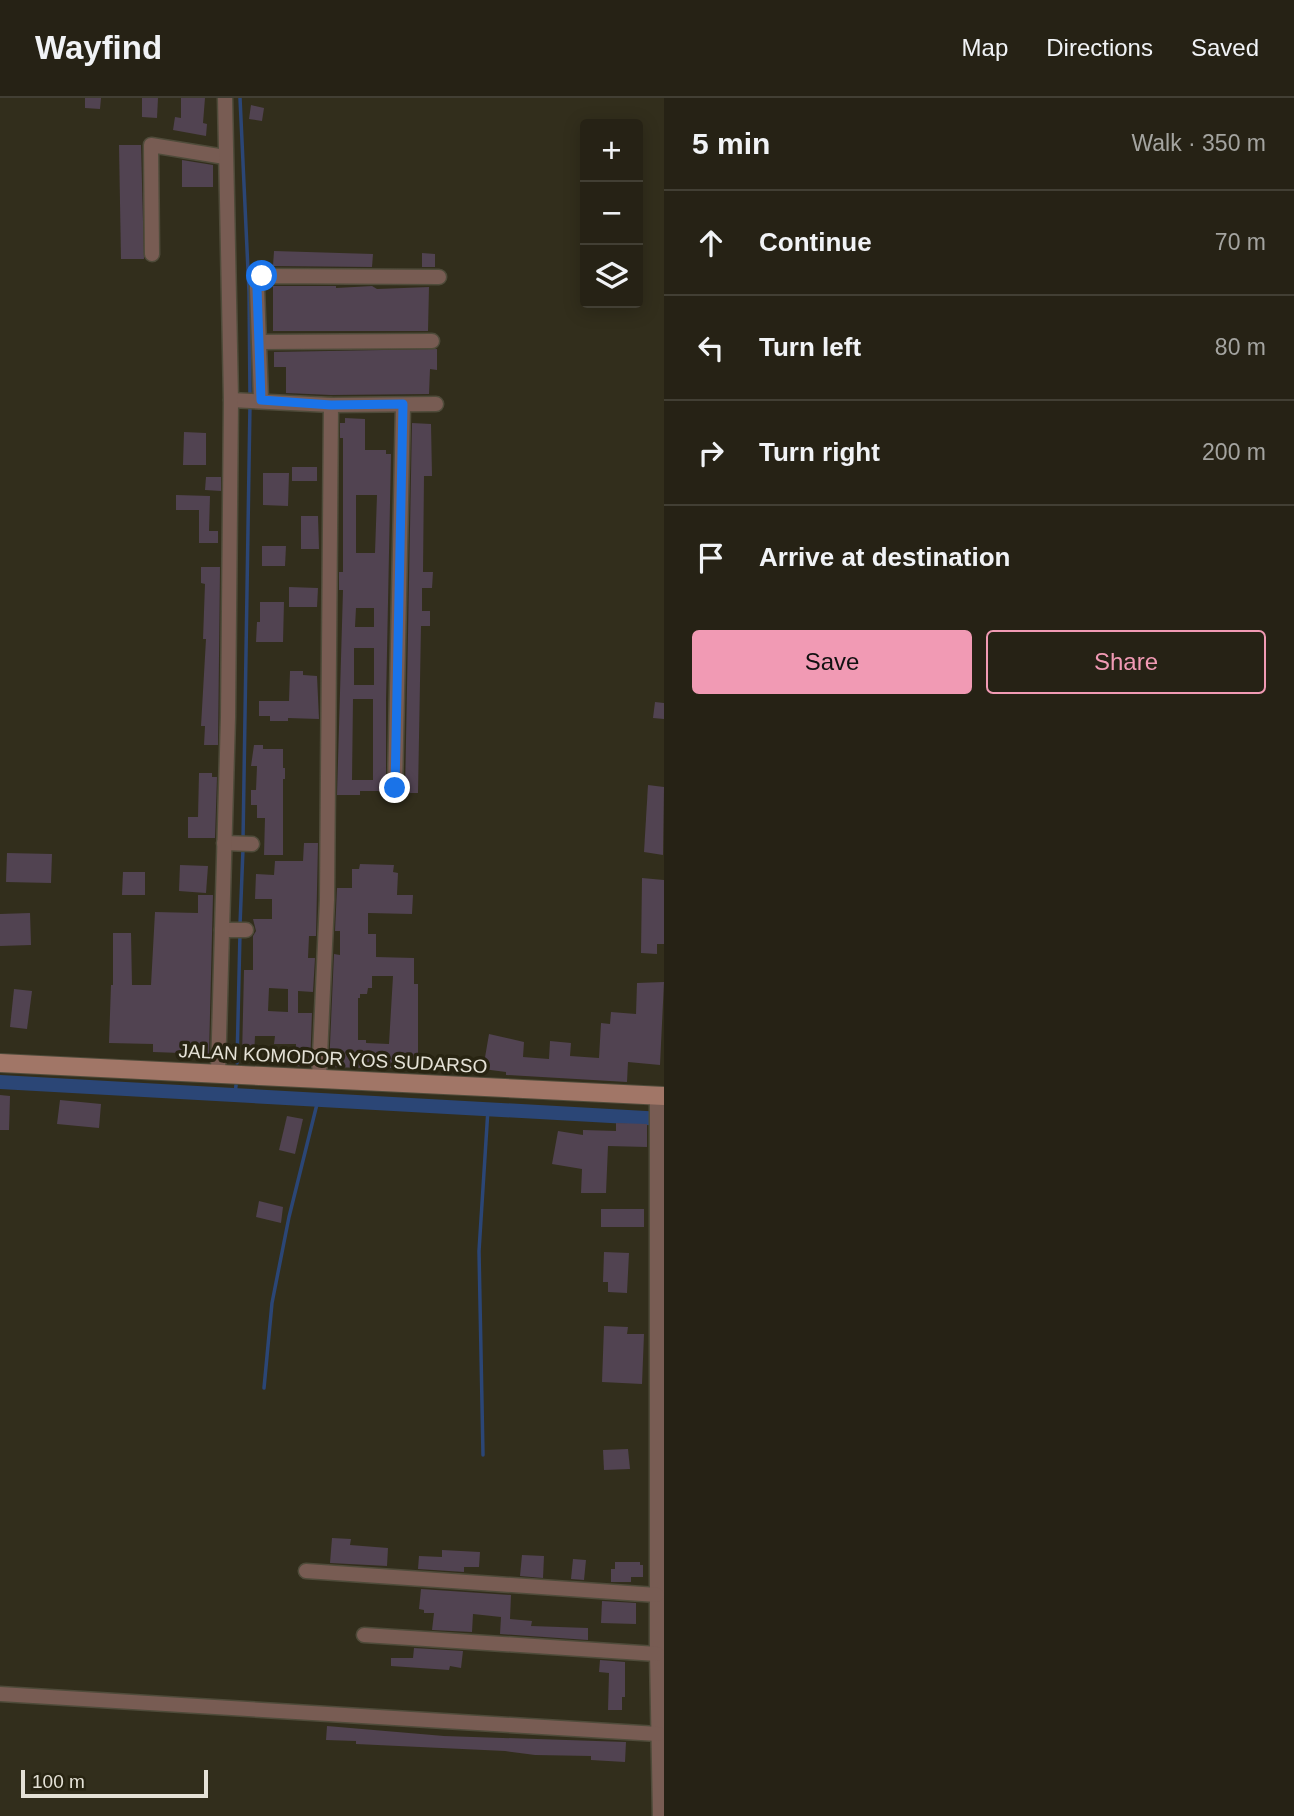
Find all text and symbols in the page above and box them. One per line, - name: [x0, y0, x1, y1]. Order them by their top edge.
- text: Wayfind: [35, 29, 162, 66]
- text: Map: [962, 34, 1008, 61]
- text: Directions: [1046, 34, 1153, 61]
- text: Saved: [1191, 34, 1259, 61]
- map controls: [580, 119, 643, 308]
- button: +: [580, 119, 643, 182]
- text: 5 min: [692, 127, 770, 160]
- text: Walk · 350 m: [1131, 130, 1266, 156]
- button: −: [580, 182, 643, 245]
- icon: ahead: [692, 224, 730, 262]
- text: Continue: [759, 227, 872, 257]
- text: 70 m: [1215, 229, 1266, 255]
- button: layers: [580, 245, 643, 308]
- route start: [246, 260, 277, 291]
- icon: left: [692, 329, 730, 367]
- text: Turn left: [759, 332, 861, 362]
- text: 80 m: [1215, 334, 1266, 360]
- icon: right: [692, 434, 730, 472]
- text: Turn right: [759, 437, 880, 467]
- text: 200 m: [1202, 439, 1266, 465]
- icon: arrive: [692, 539, 730, 577]
- text: Arrive at destination: [759, 542, 1010, 572]
- button: Save: [692, 630, 972, 694]
- button: Share: [986, 630, 1266, 694]
- route end: [379, 772, 410, 803]
- street label: JALAN KOMODOR YOS SUDARSO: [178, 1040, 488, 1077]
- scale bar: [21, 1767, 208, 1799]
- text: 100 m: [32, 1771, 85, 1792]

